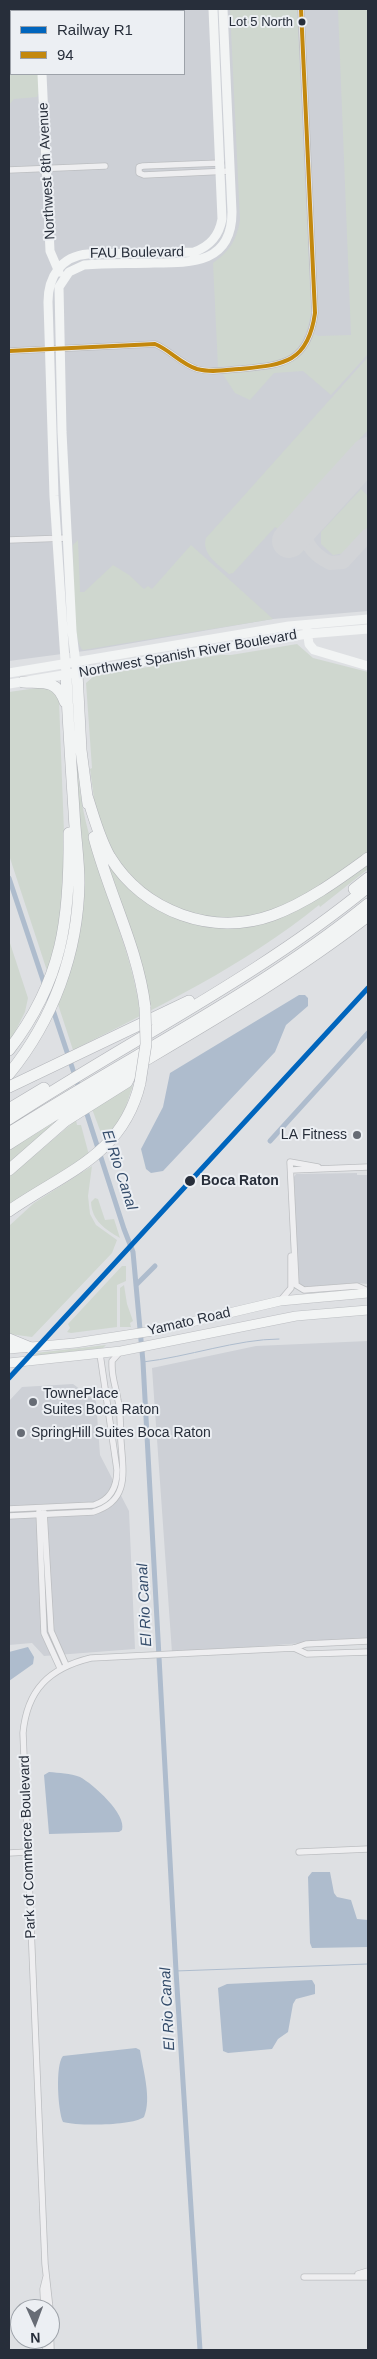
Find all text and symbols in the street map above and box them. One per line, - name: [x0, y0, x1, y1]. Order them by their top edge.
- legend: [10, 10, 185, 75]
- place label: Lot 5 North: [229, 14, 293, 30]
- marker: Lot 5 North: [297, 17, 307, 27]
- text: Railway R1: [57, 21, 133, 38]
- text: 94: [57, 46, 74, 63]
- street label: Northwest 8th Avenue: [35, 102, 59, 240]
- street label: FAU Boulevard: [90, 244, 184, 262]
- street label: Northwest Spanish River Boulevard: [78, 627, 298, 681]
- place label: LA Fitness: [281, 1127, 347, 1143]
- water label: El Rio Canal: [98, 1128, 140, 1212]
- marker: LA Fitness: [351, 1129, 363, 1141]
- place label: Boca Raton: [201, 1173, 279, 1189]
- marker: Boca Raton: [183, 1174, 197, 1188]
- street label: Yamato Road: [146, 1304, 232, 1340]
- place label: TownePlace Suites Boca Raton: [43, 1386, 159, 1418]
- marker: TownePlace Suites Boca Raton: [27, 1396, 39, 1408]
- place label: SpringHill Suites Boca Raton: [31, 1425, 211, 1441]
- marker: SpringHill Suites Boca Raton: [15, 1427, 27, 1439]
- water label: El Rio Canal: [134, 1563, 156, 1647]
- street label: Park of Commerce Boulevard: [16, 1755, 40, 1939]
- water label: El Rio Canal: [157, 1967, 179, 2051]
- north arrow: [10, 2299, 60, 2349]
- text: N: [30, 2330, 41, 2346]

